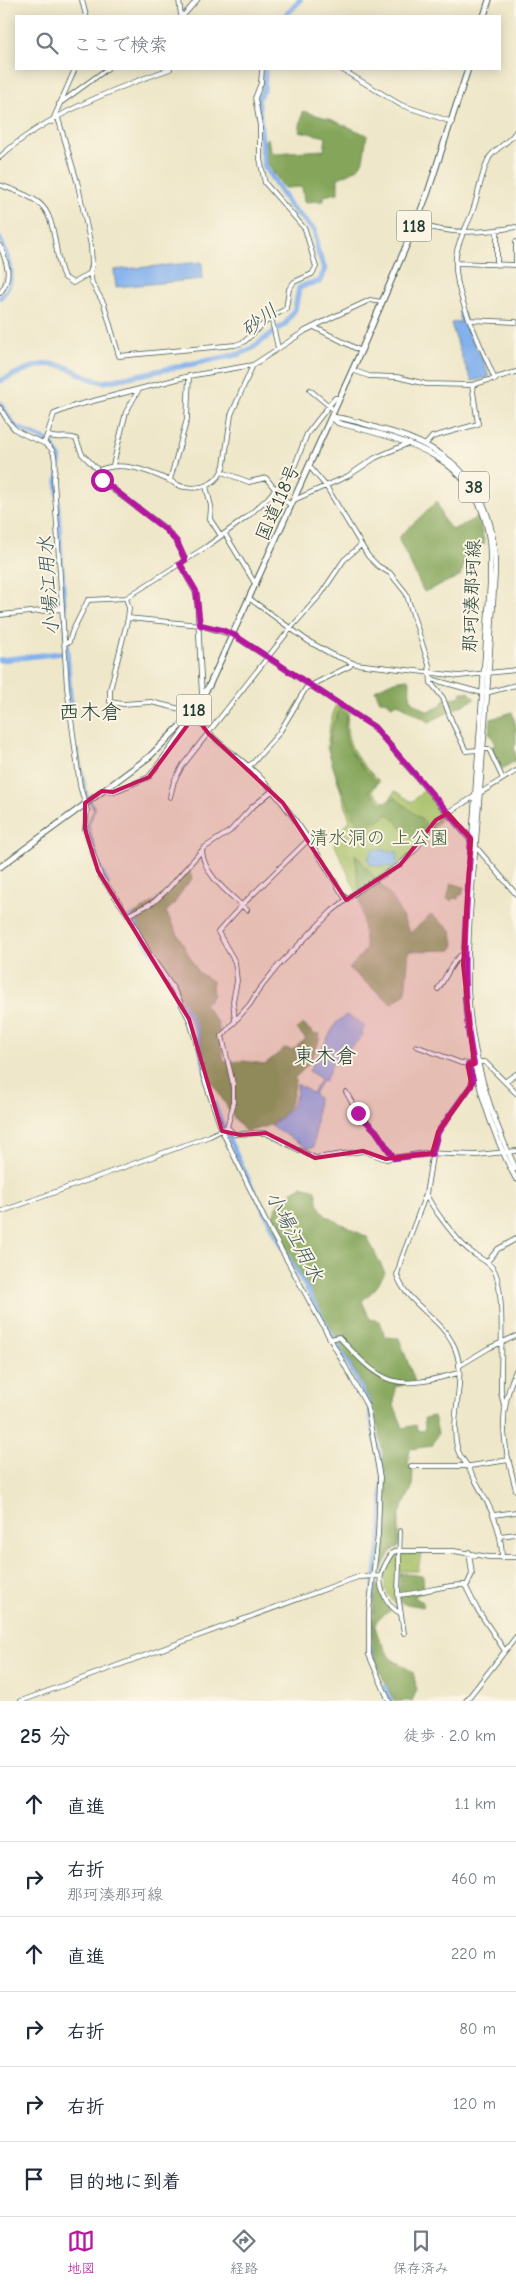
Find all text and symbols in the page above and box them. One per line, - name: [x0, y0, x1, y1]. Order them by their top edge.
- search box: [15, 15, 501, 70]
- icon: search: [33, 29, 61, 57]
- text: ここで検索: [73, 34, 168, 56]
- road number: 118: [396, 210, 432, 242]
- water label: 砂川: [236, 299, 282, 342]
- street label: 国道118号: [251, 461, 305, 544]
- route start: [91, 469, 114, 492]
- road number: 38: [459, 472, 489, 502]
- water label: 小場江用水: [34, 535, 63, 637]
- street label: 那珂湊那珂線: [459, 539, 485, 653]
- road number: 118: [176, 694, 212, 726]
- district label: 西木倉: [59, 700, 122, 724]
- park label: 清水洞の 上公園: [309, 827, 449, 849]
- district label: 東木倉: [294, 1044, 357, 1068]
- route end: [347, 1102, 370, 1125]
- water label: 小場江用水: [261, 1187, 328, 1286]
- text: 25 分: [20, 1724, 70, 1748]
- text: 徒歩 · 2.0 km: [404, 1727, 496, 1745]
- icon: ahead: [20, 1790, 48, 1818]
- text: 1.1 km: [455, 1795, 496, 1813]
- text: 直進: [67, 1796, 105, 1818]
- text: 右折: [67, 1859, 105, 1881]
- icon: right: [20, 1865, 48, 1893]
- text: 460 m: [451, 1870, 496, 1888]
- text: 那珂湊那珂線: [67, 1886, 163, 1904]
- icon: ahead: [20, 1940, 48, 1968]
- text: 220 m: [451, 1945, 496, 1963]
- text: 直進: [67, 1946, 105, 1968]
- icon: right: [20, 2015, 48, 2043]
- text: 80 m: [459, 2020, 496, 2038]
- text: 右折: [67, 2021, 105, 2043]
- icon: right: [20, 2090, 48, 2118]
- text: 120 m: [453, 2095, 496, 2113]
- text: 右折: [67, 2096, 105, 2118]
- icon: arrive: [20, 2165, 48, 2193]
- text: 目的地に到着: [67, 2171, 181, 2193]
- tab: 地図: [67, 2227, 95, 2277]
- tab: 経路: [230, 2227, 258, 2277]
- tab: 保存済み: [393, 2227, 449, 2277]

